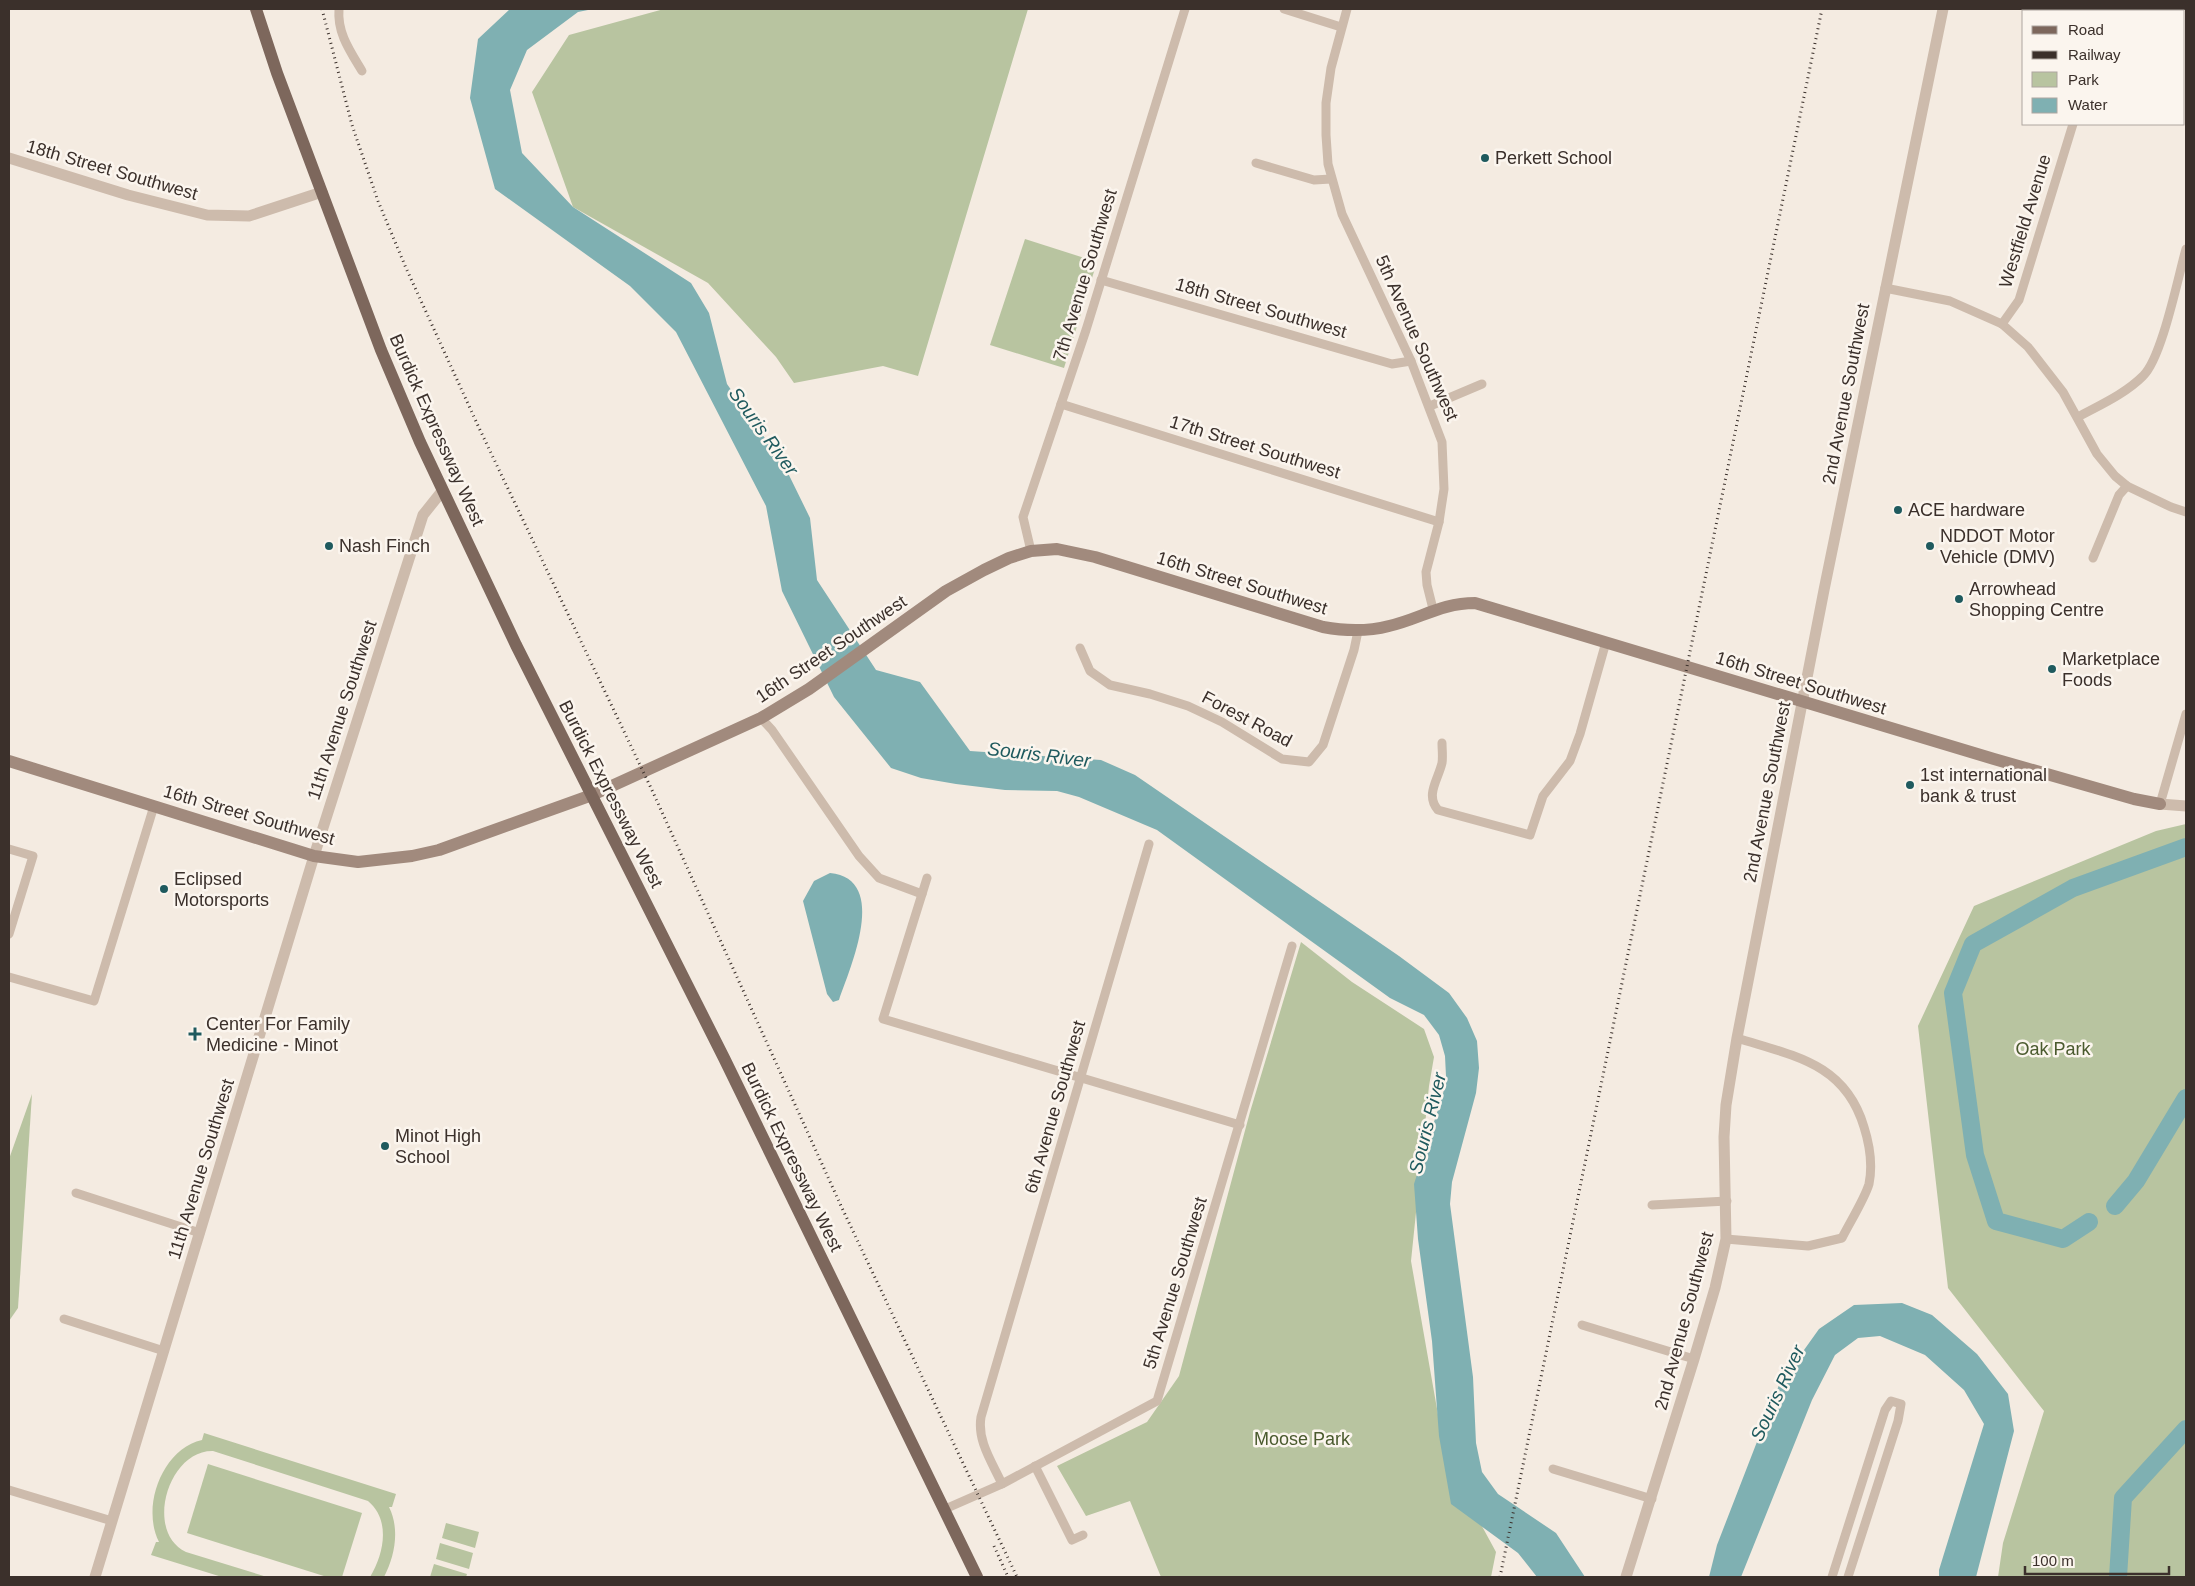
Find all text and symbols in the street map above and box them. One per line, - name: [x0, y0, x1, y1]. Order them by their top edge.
- legend: [2022, 10, 2185, 125]
- text: Road: [2068, 21, 2104, 38]
- text: Railway: [2068, 46, 2121, 63]
- text: Park: [2068, 71, 2099, 88]
- text: Water: [2068, 96, 2107, 113]
- street label: 18th Street Southwest: [24, 136, 200, 204]
- place label: Perkett School: [1495, 148, 1612, 168]
- marker: Perkett School: [1479, 152, 1491, 164]
- street label: Westfield Avenue: [1995, 152, 2055, 290]
- street label: 7th Avenue Southwest: [1049, 187, 1121, 363]
- street label: 5th Avenue Southwest: [1371, 252, 1463, 424]
- street label: 18th Street Southwest: [1173, 274, 1349, 342]
- street label: 2nd Avenue Southwest: [1819, 302, 1873, 486]
- street label: Burdick Expressway West: [386, 331, 488, 529]
- water label: Souris River: [725, 383, 803, 480]
- street label: 17th Street Southwest: [1167, 412, 1343, 482]
- place label: ACE hardware: [1908, 500, 2025, 520]
- marker: ACE hardware: [1892, 504, 1904, 516]
- place label: NDDOT Motor Vehicle (DMV): [1940, 526, 2055, 567]
- place label: Nash Finch: [339, 536, 430, 556]
- marker: Nash Finch: [323, 540, 335, 552]
- marker: NDDOT Motor Vehicle (DMV): [1924, 540, 1936, 552]
- street label: 16th Street Southwest: [1154, 548, 1330, 618]
- place label: Arrowhead Shopping Centre: [1969, 579, 2104, 620]
- street label: 16th Street Southwest: [752, 591, 910, 707]
- marker: Arrowhead Shopping Centre: [1953, 593, 1965, 605]
- street label: 11th Avenue Southwest: [304, 618, 380, 802]
- street label: 16th Street Southwest: [1713, 648, 1889, 718]
- place label: Marketplace Foods: [2062, 649, 2160, 690]
- marker: Marketplace Foods: [2046, 663, 2058, 675]
- street label: Forest Road: [1199, 687, 1295, 751]
- street label: Burdick Expressway West: [555, 697, 667, 891]
- street label: 2nd Avenue Southwest: [1740, 700, 1794, 884]
- water label: Souris River: [986, 738, 1092, 771]
- place label: 1st international bank & trust: [1920, 765, 2047, 806]
- marker: 1st international bank & trust: [1904, 779, 1916, 791]
- street label: 16th Street Southwest: [161, 781, 337, 849]
- place label: Eclipsed Motorsports: [174, 869, 269, 910]
- marker: Eclipsed Motorsports: [158, 883, 170, 895]
- place label: Center For Family Medicine - Minot: [206, 1014, 350, 1055]
- street label: 6th Avenue Southwest: [1021, 1018, 1089, 1196]
- marker: Center For Family Medicine - Minot: [188, 1027, 202, 1041]
- park label: Oak Park: [2015, 1039, 2092, 1059]
- street label: Burdick Expressway West: [737, 1059, 847, 1255]
- water label: Souris River: [1405, 1070, 1450, 1176]
- street label: 11th Avenue Southwest: [164, 1076, 238, 1262]
- place label: Minot High School: [395, 1126, 481, 1167]
- marker: Minot High School: [379, 1140, 391, 1152]
- street label: 5th Avenue Southwest: [1139, 1195, 1211, 1371]
- street label: 2nd Avenue Southwest: [1651, 1230, 1717, 1412]
- water label: Souris River: [1746, 1341, 1809, 1445]
- park label: Moose Park: [1254, 1429, 1351, 1449]
- scale bar: [2025, 1544, 2169, 1576]
- text: 100 m: [2032, 1552, 2074, 1569]

